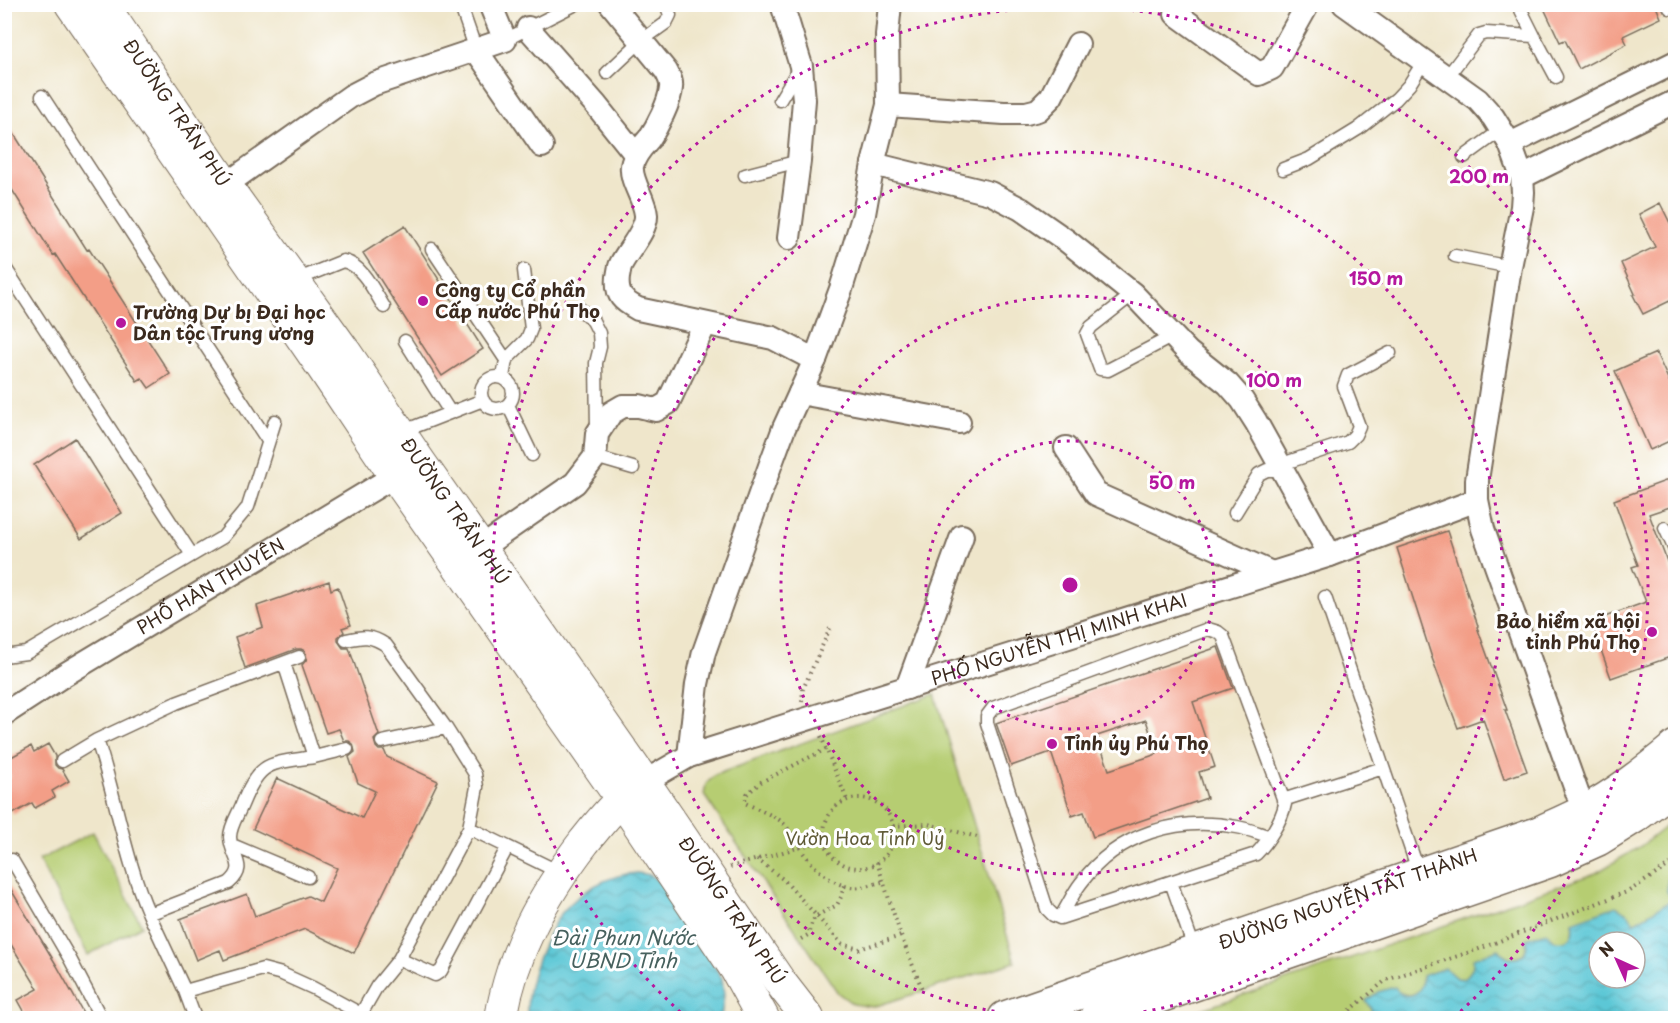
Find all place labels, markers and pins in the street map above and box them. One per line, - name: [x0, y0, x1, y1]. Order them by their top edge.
- place label: Công ty Cổ phần Cấp nước Phú Thọ: [435, 276, 600, 324]
- marker: Công ty Cổ phần Cấp nước Phú Thọ: [416, 294, 430, 308]
- place label: Trường Dự bị Đại học Dân tộc Trung ương: [133, 298, 326, 346]
- marker: Trường Dự bị Đại học Dân tộc Trung ương: [114, 316, 128, 330]
- centre of rings: [1060, 575, 1080, 595]
- place label: Bảo hiểm xã hội tỉnh Phú Thọ: [1496, 607, 1640, 655]
- marker: Bảo hiểm xã hội tỉnh Phú Thọ: [1645, 625, 1659, 639]
- place label: Tỉnh ủy Phú Thọ: [1064, 729, 1209, 756]
- marker: Tỉnh ủy Phú Thọ: [1045, 737, 1059, 751]

